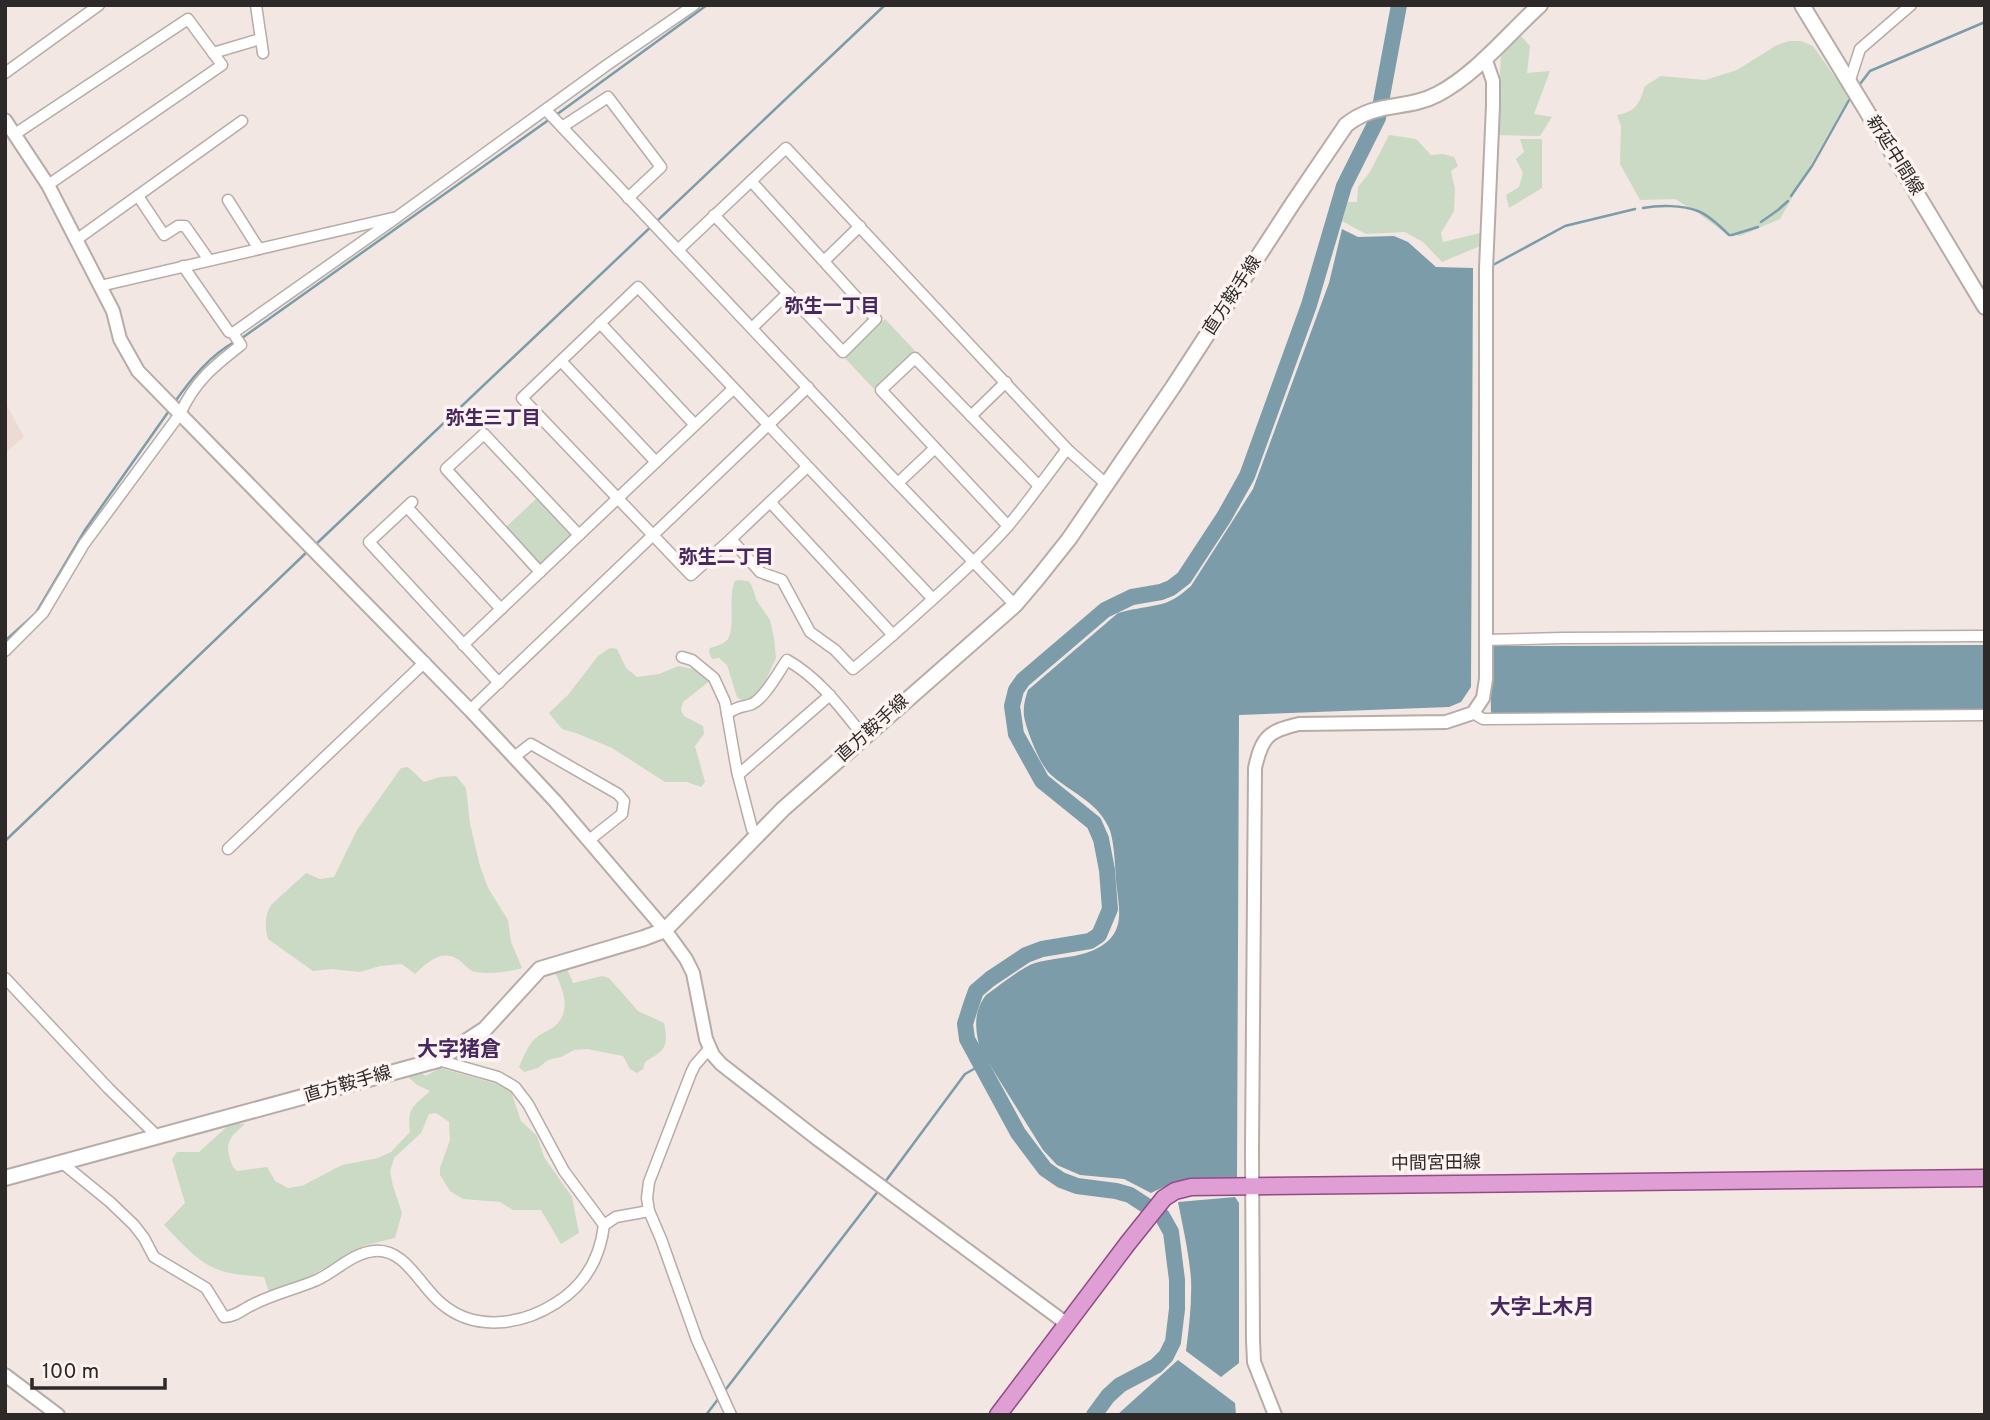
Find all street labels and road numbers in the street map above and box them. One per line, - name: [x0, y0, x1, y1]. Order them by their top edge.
- street label: 新延中間線: [1860, 112, 1928, 200]
- street label: 直方鞍手線: [1199, 252, 1267, 340]
- street label: 直方鞍手線: [832, 690, 914, 768]
- street label: 直方鞍手線: [302, 1062, 394, 1108]
- street label: 中間宮田線: [1391, 1152, 1481, 1176]

